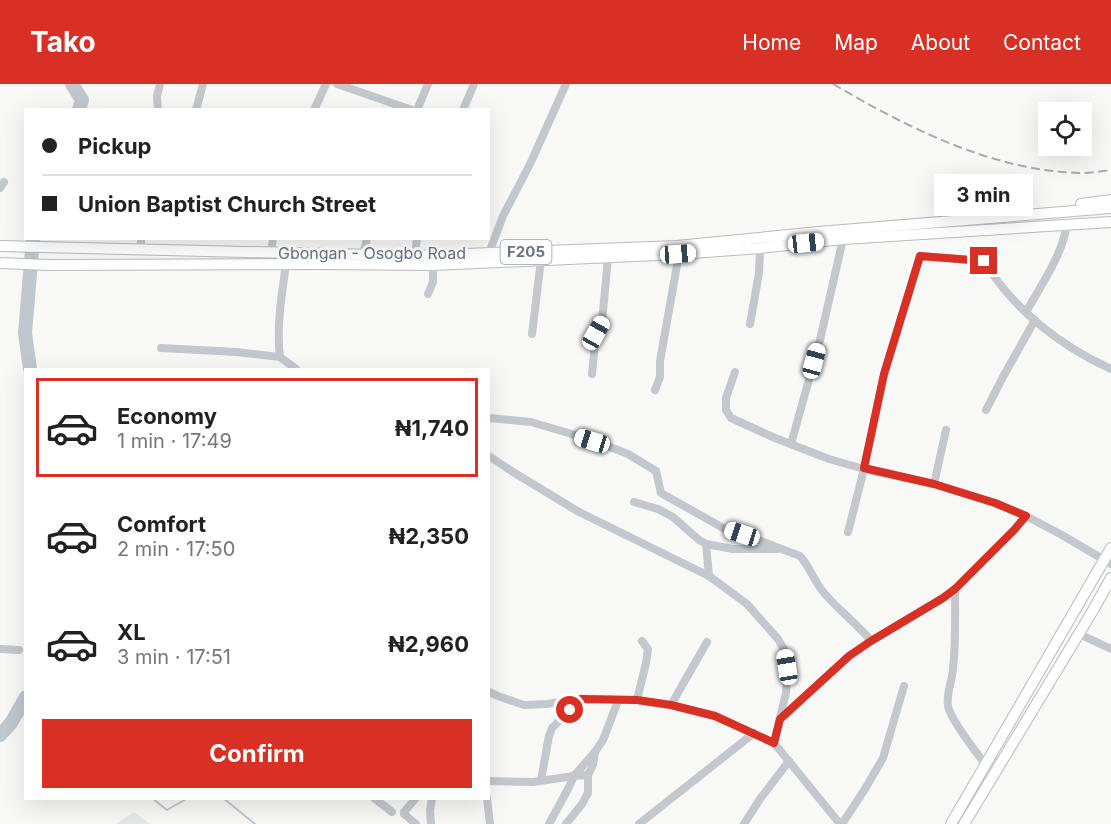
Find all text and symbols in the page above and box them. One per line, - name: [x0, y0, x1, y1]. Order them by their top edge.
- text: Tako: [30, 25, 96, 59]
- text: Home: [742, 30, 801, 55]
- text: Map: [834, 30, 878, 55]
- text: About: [911, 30, 970, 55]
- text: Contact: [1003, 30, 1081, 55]
- map controls: [1038, 102, 1092, 156]
- button: locate: [1038, 102, 1092, 156]
- text: Pickup: [78, 133, 152, 159]
- callout: 3 min: [934, 174, 1034, 216]
- text: 3 min: [957, 183, 1010, 207]
- text: Union Baptist Church Street: [78, 191, 376, 217]
- car: [787, 232, 825, 254]
- road number: F205: [500, 240, 552, 264]
- street label: Gbongan - Osogbo Road: [278, 243, 466, 263]
- car: [659, 244, 697, 264]
- route end: [970, 247, 997, 274]
- car: [579, 313, 613, 353]
- car: [801, 341, 827, 381]
- icon: car: [45, 401, 99, 455]
- text: Economy: [117, 403, 217, 429]
- text: ₦1,740: [395, 415, 469, 441]
- car: [572, 427, 612, 455]
- text: 1 min · 17:49: [117, 429, 232, 453]
- icon: car: [45, 509, 99, 563]
- text: Comfort: [117, 511, 206, 537]
- car: [722, 520, 762, 548]
- text: ₦2,350: [389, 523, 469, 549]
- text: 2 min · 17:50: [117, 537, 235, 561]
- icon: car: [45, 617, 99, 671]
- text: XL: [117, 619, 146, 645]
- text: ₦2,960: [388, 631, 469, 657]
- text: 3 min · 17:51: [117, 645, 231, 669]
- car: [775, 648, 799, 686]
- route start: [556, 696, 583, 723]
- button: Confirm: [42, 719, 472, 788]

